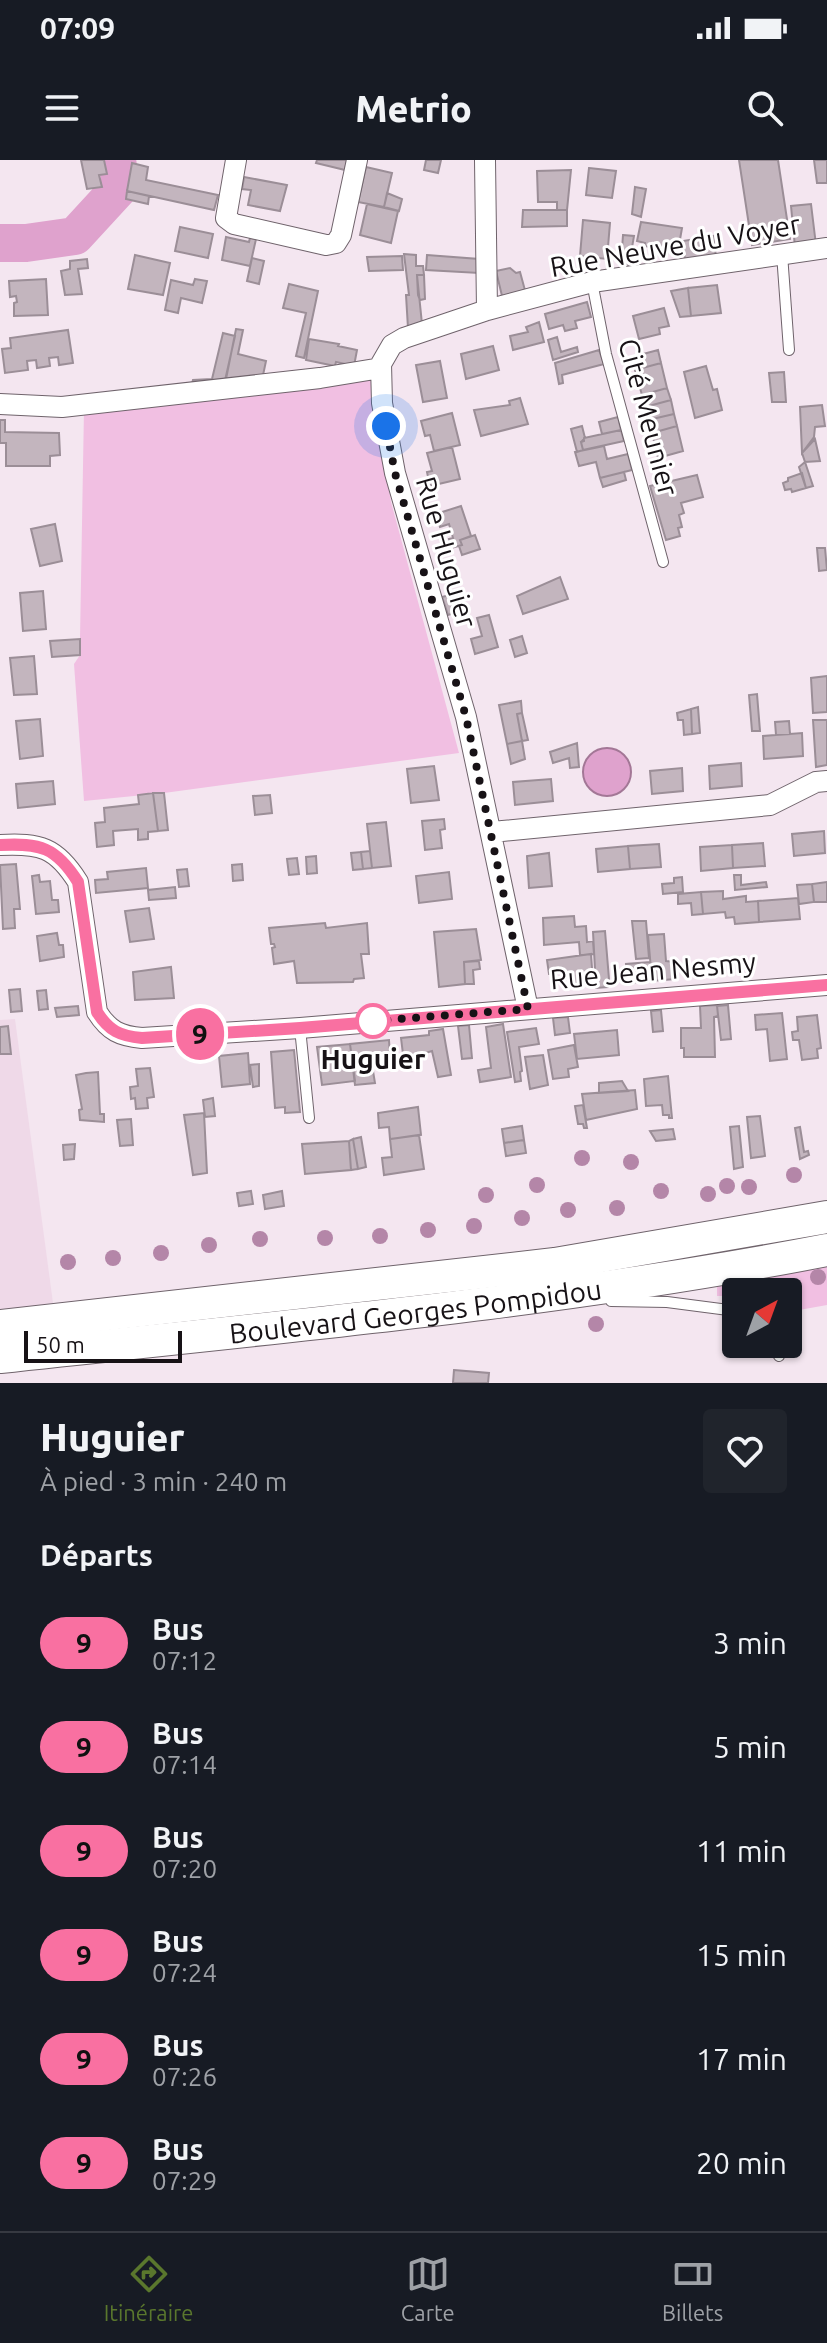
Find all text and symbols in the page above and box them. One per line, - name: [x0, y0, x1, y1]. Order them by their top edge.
- text: 07:09: [40, 11, 115, 45]
- icon: menu: [40, 86, 84, 130]
- icon: search: [743, 86, 787, 130]
- text: Metrio: [355, 88, 472, 129]
- street label: Rue Neuve du Voyer: [547, 208, 803, 282]
- street label: Cité Meunier: [613, 335, 685, 499]
- your location: [366, 406, 406, 446]
- street label: Rue Huguier: [411, 473, 483, 632]
- street label: Rue Jean Nesmy: [549, 946, 757, 994]
- marker: Huguier: [356, 1004, 390, 1038]
- line badge: 9: [174, 1008, 226, 1060]
- text: 9: [192, 1018, 208, 1049]
- place label: Huguier: [321, 1043, 426, 1074]
- street label: Boulevard Georges Pompidou: [228, 1272, 603, 1348]
- north arrow: [722, 1278, 802, 1358]
- map controls: [722, 1278, 802, 1358]
- scale bar: [24, 1327, 182, 1363]
- text: 50 m: [36, 1332, 85, 1357]
- button: heart: [703, 1409, 787, 1493]
- text: Huguier: [40, 1416, 184, 1458]
- text: À pied · 3 min · 240 m: [40, 1467, 287, 1496]
- text: Départs: [40, 1538, 153, 1572]
- text: Bus: [152, 1612, 204, 1646]
- text: 3 min: [713, 1626, 787, 1660]
- text: 9: [76, 1627, 92, 1658]
- text: 07:12: [152, 1646, 217, 1675]
- text: Bus: [152, 1716, 204, 1750]
- text: 5 min: [713, 1730, 787, 1764]
- text: 9: [76, 1731, 92, 1762]
- text: 07:14: [152, 1750, 217, 1779]
- text: Bus: [152, 1820, 204, 1854]
- text: 11 min: [696, 1834, 787, 1868]
- text: 9: [76, 1835, 92, 1866]
- text: 07:20: [152, 1854, 217, 1883]
- text: Bus: [152, 1924, 204, 1958]
- text: 15 min: [696, 1938, 787, 1972]
- text: 9: [76, 1939, 92, 1970]
- text: 07:24: [152, 1958, 217, 1987]
- text: Bus: [152, 2028, 204, 2062]
- text: 17 min: [696, 2042, 787, 2076]
- text: 9: [76, 2043, 92, 2074]
- text: 07:26: [152, 2062, 217, 2091]
- text: Bus: [152, 2132, 204, 2166]
- text: 20 min: [696, 2146, 787, 2180]
- text: 9: [76, 2147, 92, 2178]
- text: 07:29: [152, 2166, 217, 2195]
- tab: Itinéraire: [104, 2252, 193, 2325]
- tab: Carte: [401, 2252, 455, 2325]
- tab: Billets: [662, 2252, 723, 2325]

